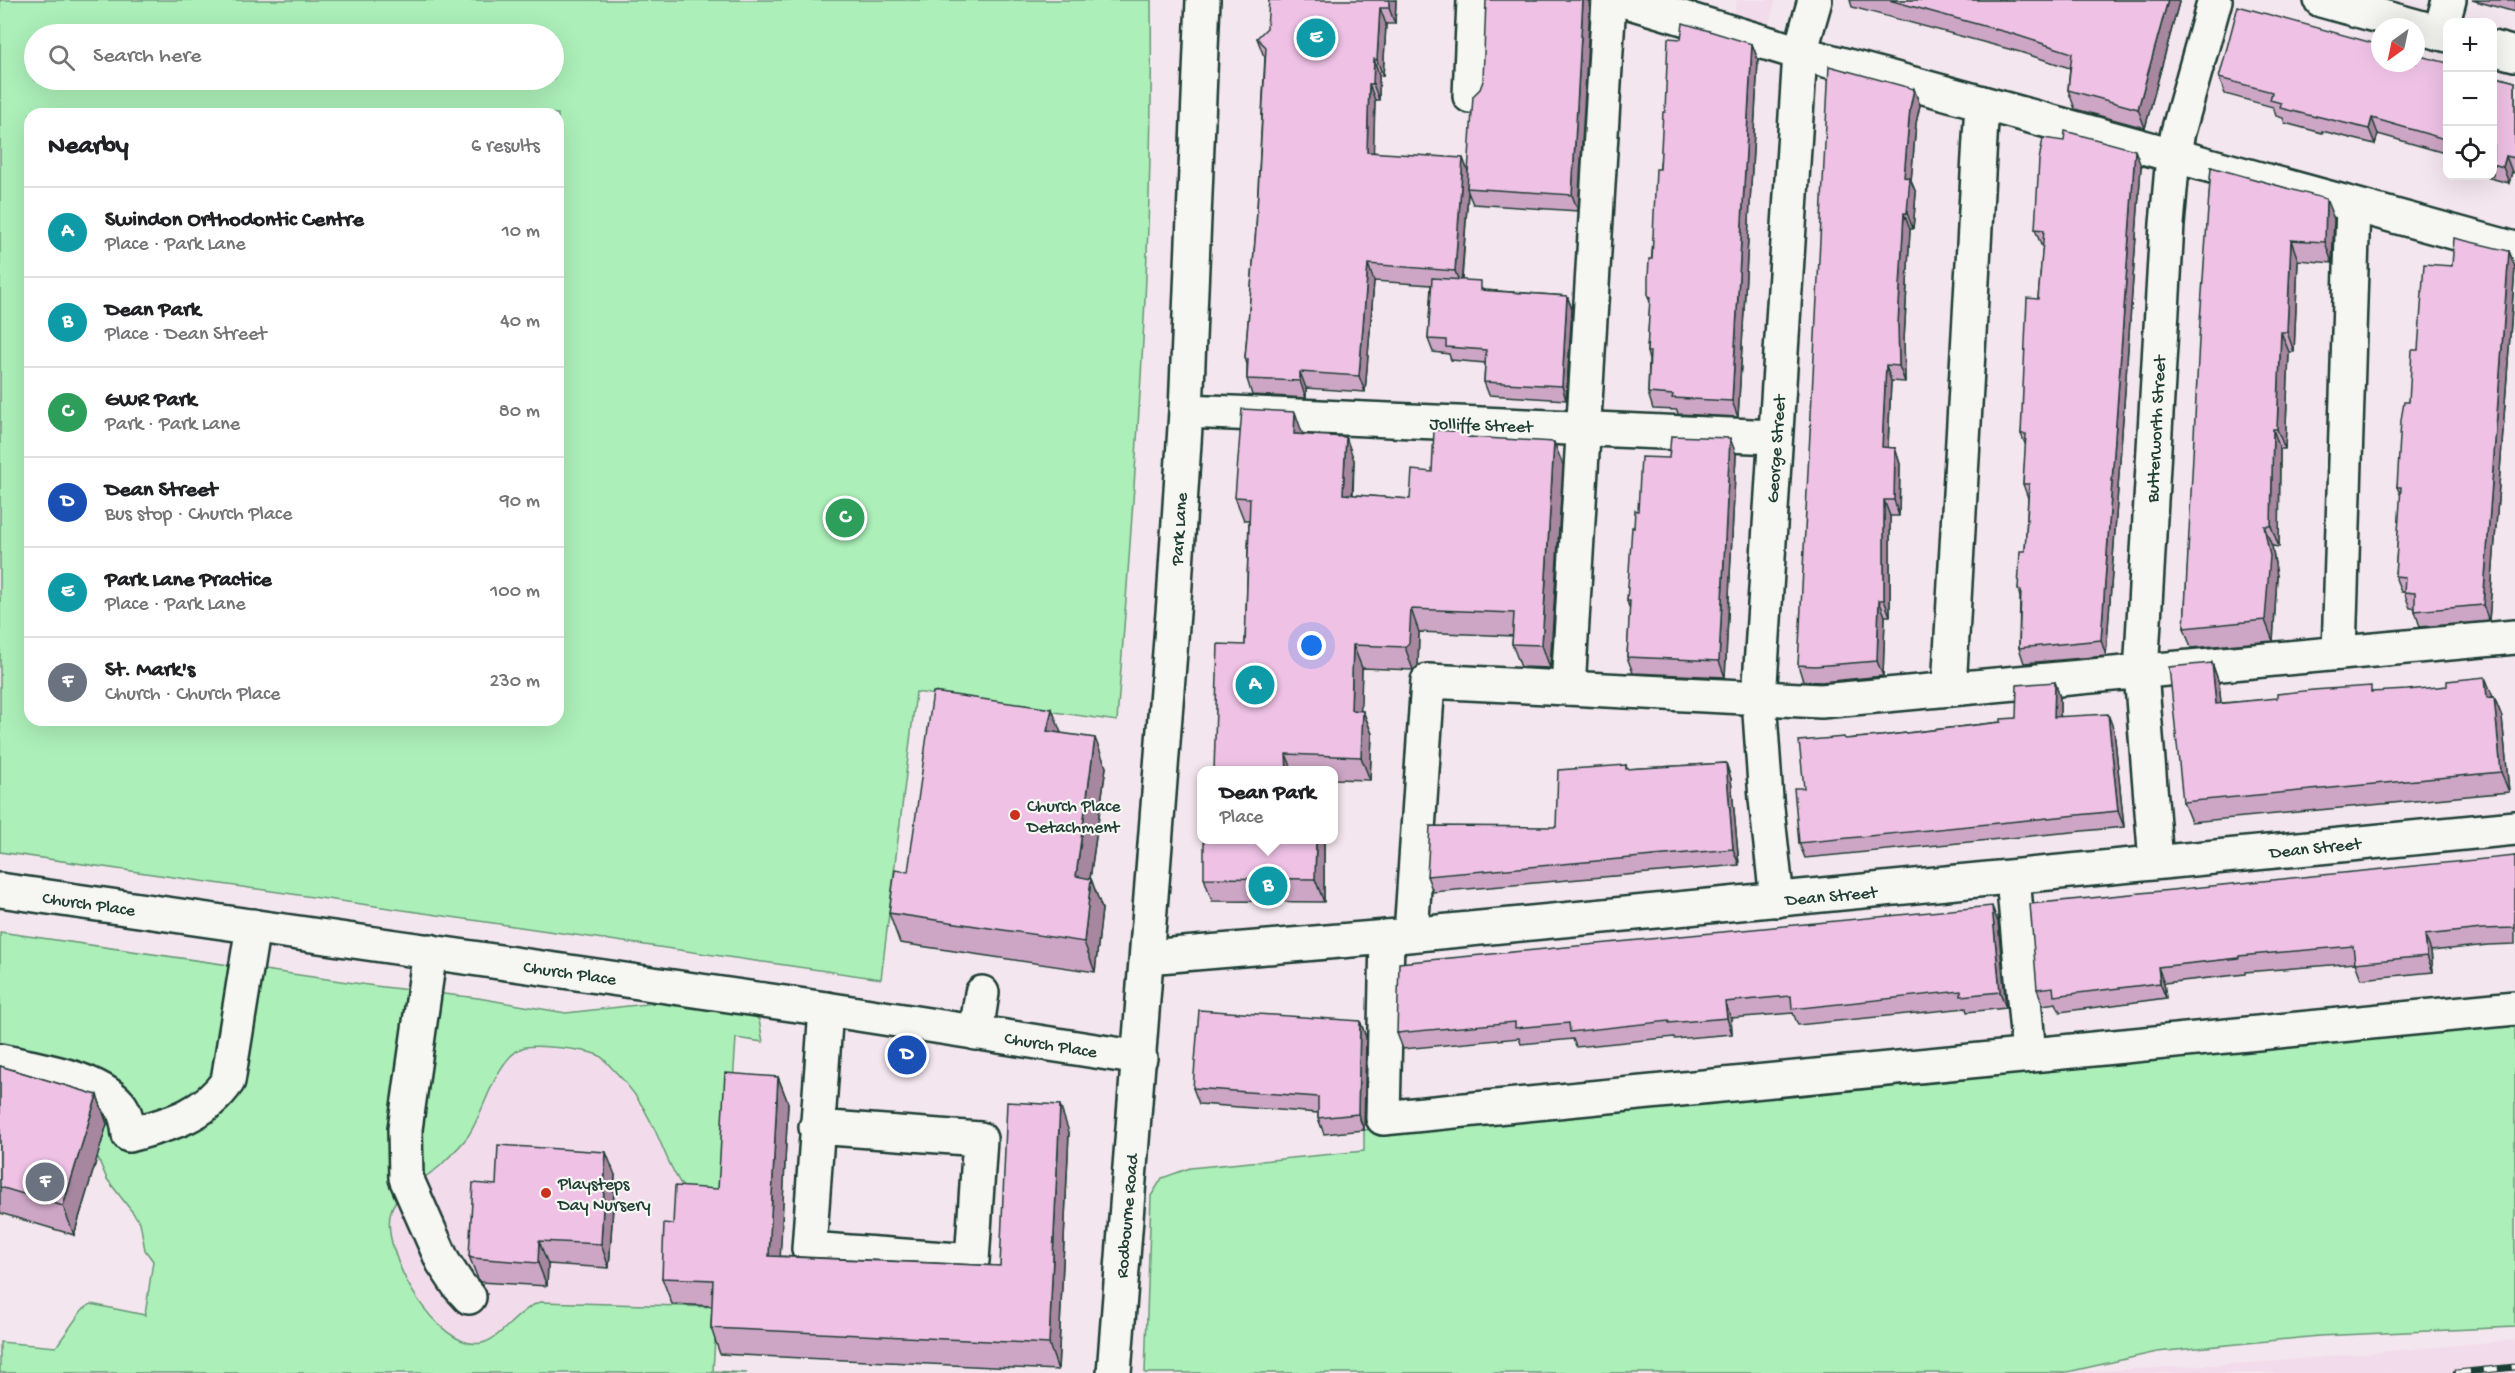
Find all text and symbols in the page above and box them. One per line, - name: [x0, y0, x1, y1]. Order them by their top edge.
- pin: E: [1296, 15, 1336, 60]
- north arrow: [2371, 18, 2425, 72]
- map controls: [2443, 18, 2497, 180]
- button: +: [2443, 18, 2497, 72]
- search box: [24, 24, 564, 90]
- icon: search: [45, 41, 78, 74]
- text: Search here: [93, 44, 201, 70]
- button: −: [2443, 72, 2497, 126]
- button: locate: [2443, 126, 2497, 180]
- text: Nearby: [48, 132, 129, 163]
- text: 6 results: [471, 136, 540, 159]
- text: Swindon Orthodontic Centre: [105, 208, 364, 234]
- text: A: [62, 221, 73, 244]
- text: 10 m: [502, 221, 540, 244]
- text: Place · Park Lane: [105, 234, 246, 257]
- text: Dean Park: [105, 298, 201, 324]
- text: B: [62, 311, 73, 334]
- text: 40 m: [500, 311, 540, 334]
- text: Place · Dean Street: [105, 324, 266, 347]
- street label: Butterworth Street: [2143, 354, 2172, 504]
- text: GWR Park: [105, 388, 196, 414]
- street label: George Street: [1763, 393, 1792, 504]
- text: C: [62, 401, 73, 424]
- text: 80 m: [499, 401, 540, 424]
- text: Park · Park Lane: [105, 414, 240, 437]
- street label: Jolliffe Street: [1429, 414, 1535, 439]
- text: Dean Street: [105, 478, 217, 504]
- text: D: [61, 491, 74, 514]
- text: 90 m: [500, 491, 540, 514]
- street label: Park Lane: [1167, 491, 1194, 567]
- pin: C: [826, 496, 864, 540]
- text: Bus stop · Church Place: [105, 504, 292, 527]
- text: Park Lane Practice: [105, 568, 272, 594]
- text: E: [61, 581, 74, 604]
- text: 100 m: [490, 581, 540, 604]
- text: Place · Park Lane: [105, 594, 246, 617]
- your location: [1297, 631, 1326, 660]
- text: St. Mark's: [105, 658, 195, 684]
- pin: A: [1236, 662, 1274, 708]
- text: F: [62, 671, 73, 694]
- text: 230 m: [490, 671, 540, 694]
- text: Church · Church Place: [105, 684, 280, 707]
- popup: [1197, 766, 1338, 844]
- text: Dean Park: [1220, 781, 1315, 807]
- place label: Church Place Detachment: [1026, 797, 1121, 839]
- text: Place: [1220, 807, 1263, 830]
- marker: Church Place Detachment: [1008, 808, 1022, 822]
- street label: Dean Street: [2268, 834, 2364, 865]
- pin: B: [1248, 864, 1288, 908]
- street label: Dean Street: [1784, 883, 1880, 912]
- street label: Church Place: [41, 889, 137, 922]
- street label: Church Place: [522, 958, 618, 991]
- street label: Church Place: [1003, 1029, 1099, 1064]
- pin: D: [888, 1032, 926, 1078]
- street label: Rodbourne Road: [1113, 1152, 1144, 1279]
- pin: F: [26, 1160, 64, 1204]
- place label: Playsteps Day Nursery: [557, 1175, 651, 1217]
- marker: Playsteps Day Nursery: [539, 1186, 553, 1200]

